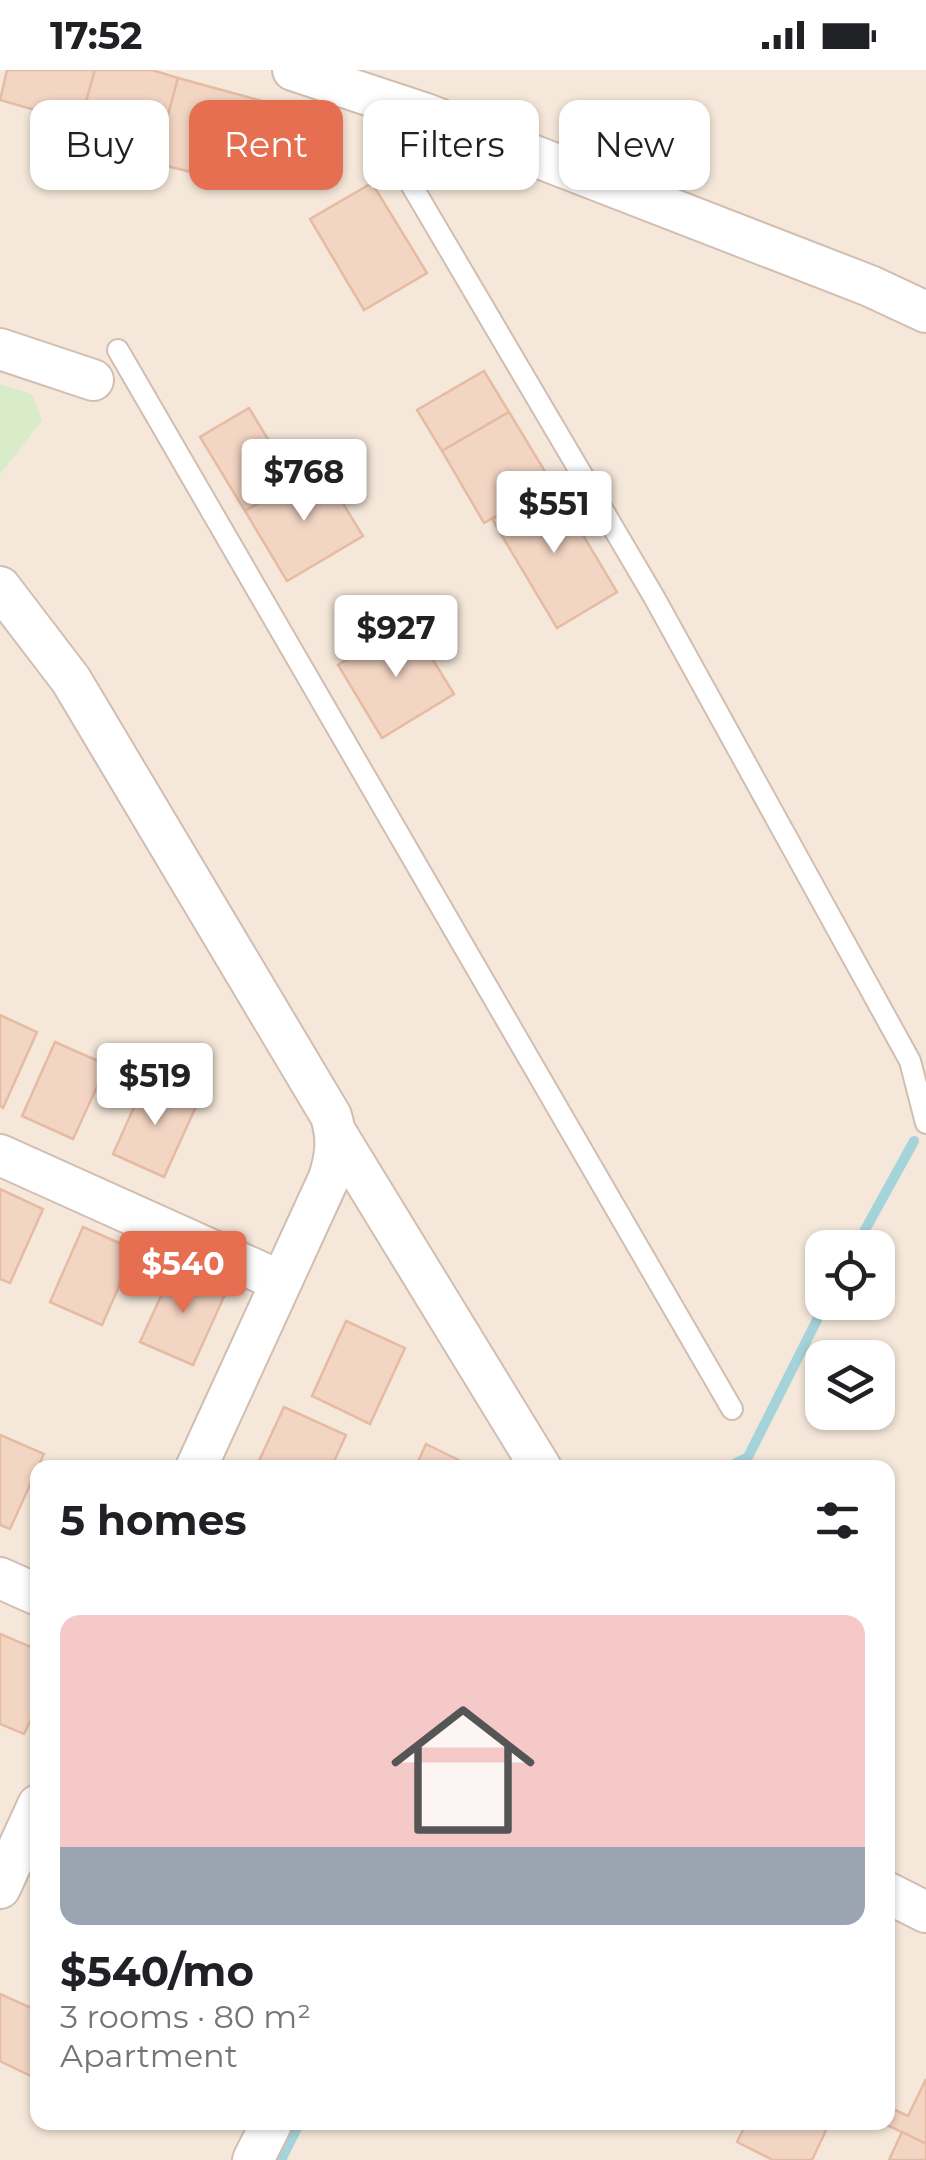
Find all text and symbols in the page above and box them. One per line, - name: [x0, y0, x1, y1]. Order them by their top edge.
- text: 17:52: [50, 12, 143, 59]
- chip: Buy: [30, 100, 169, 190]
- chip: Rent: [189, 100, 343, 190]
- chip: Filters: [363, 100, 539, 190]
- chip: New: [559, 100, 710, 190]
- pin: $768: [245, 439, 363, 524]
- text: $768: [264, 452, 344, 491]
- pin: $551: [495, 471, 613, 556]
- text: $551: [519, 484, 589, 523]
- pin: $927: [337, 595, 455, 680]
- text: $927: [356, 608, 436, 647]
- pin: $519: [96, 1043, 214, 1128]
- text: $519: [119, 1056, 191, 1095]
- map controls: [805, 1230, 895, 1430]
- button: locate: [805, 1230, 895, 1320]
- pin: $540: [124, 1231, 242, 1316]
- text: $540: [141, 1244, 225, 1283]
- button: layers: [805, 1340, 895, 1430]
- icon: filters: [810, 1493, 865, 1548]
- text: 5 homes: [60, 1494, 247, 1546]
- icon: home: [373, 1680, 553, 1860]
- text: $540/mo: [60, 1945, 254, 1997]
- text: 3 rooms · 80 m²: [60, 1997, 311, 2036]
- text: Apartment: [60, 2036, 238, 2075]

